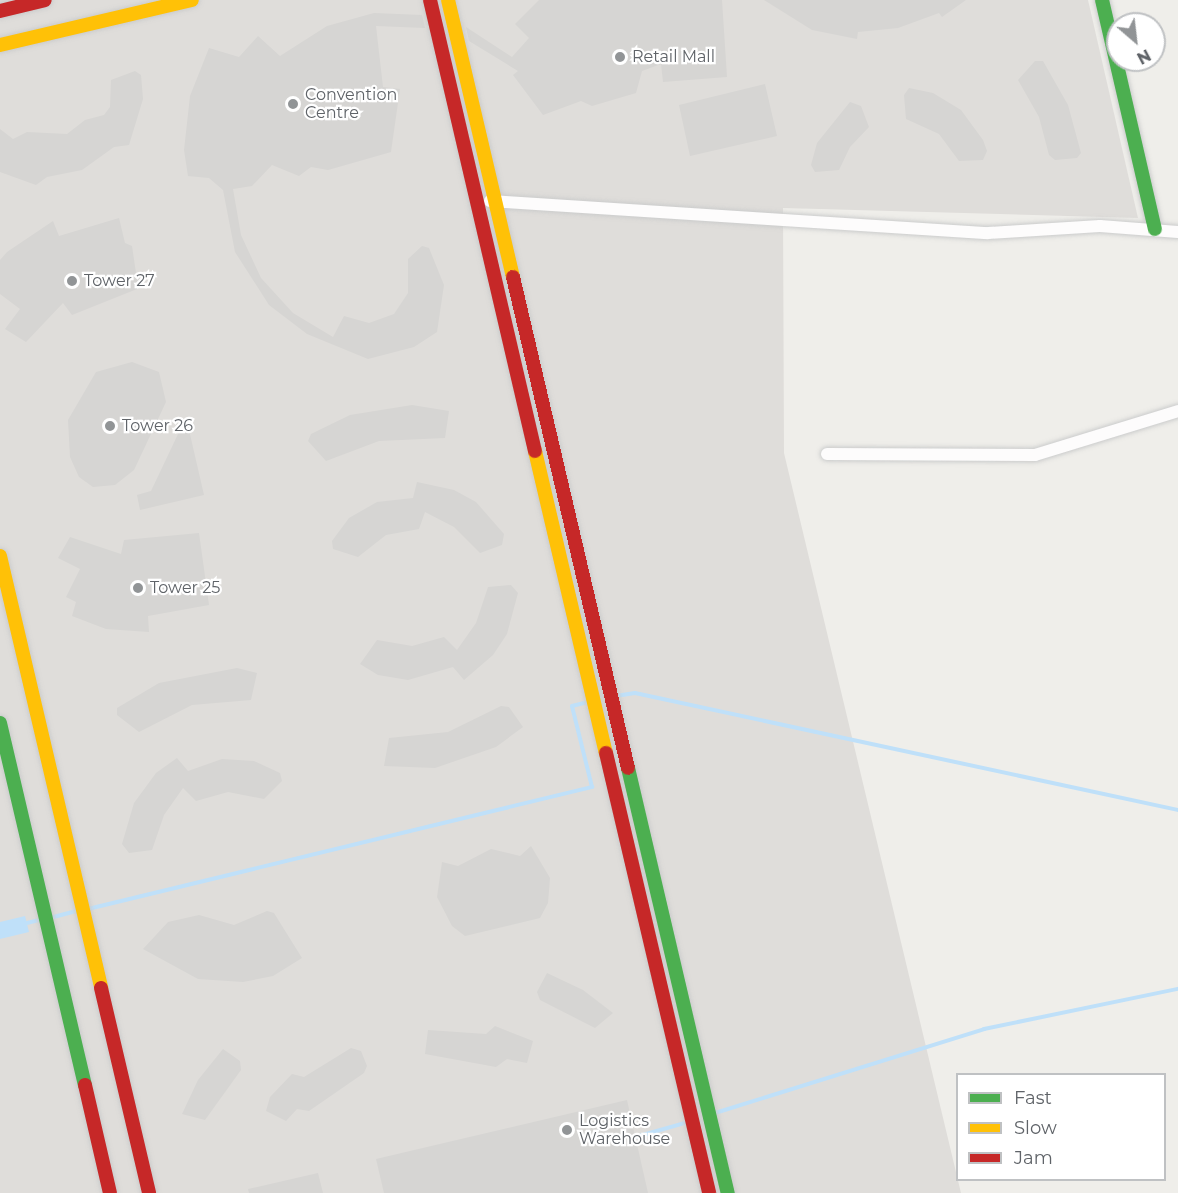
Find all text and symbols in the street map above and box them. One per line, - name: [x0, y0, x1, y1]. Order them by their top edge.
- north arrow: [1106, 12, 1166, 72]
- text: N: [1134, 45, 1154, 68]
- place label: Retail Mall: [632, 47, 715, 67]
- marker: Retail Mall: [613, 50, 627, 64]
- place label: Convention Centre: [305, 85, 397, 123]
- marker: Convention Centre: [286, 97, 300, 111]
- place label: Tower 27: [84, 271, 155, 291]
- marker: Tower 27: [65, 274, 79, 288]
- place label: Tower 26: [122, 416, 193, 436]
- marker: Tower 26: [103, 419, 117, 433]
- place label: Tower 25: [150, 578, 220, 598]
- marker: Tower 25: [131, 581, 145, 595]
- legend: [956, 1073, 1166, 1181]
- text: Fast: [1014, 1087, 1052, 1109]
- place label: Logistics Warehouse: [579, 1111, 670, 1149]
- text: Slow: [1014, 1117, 1057, 1139]
- marker: Logistics Warehouse: [560, 1123, 574, 1137]
- text: Jam: [1014, 1147, 1053, 1169]

